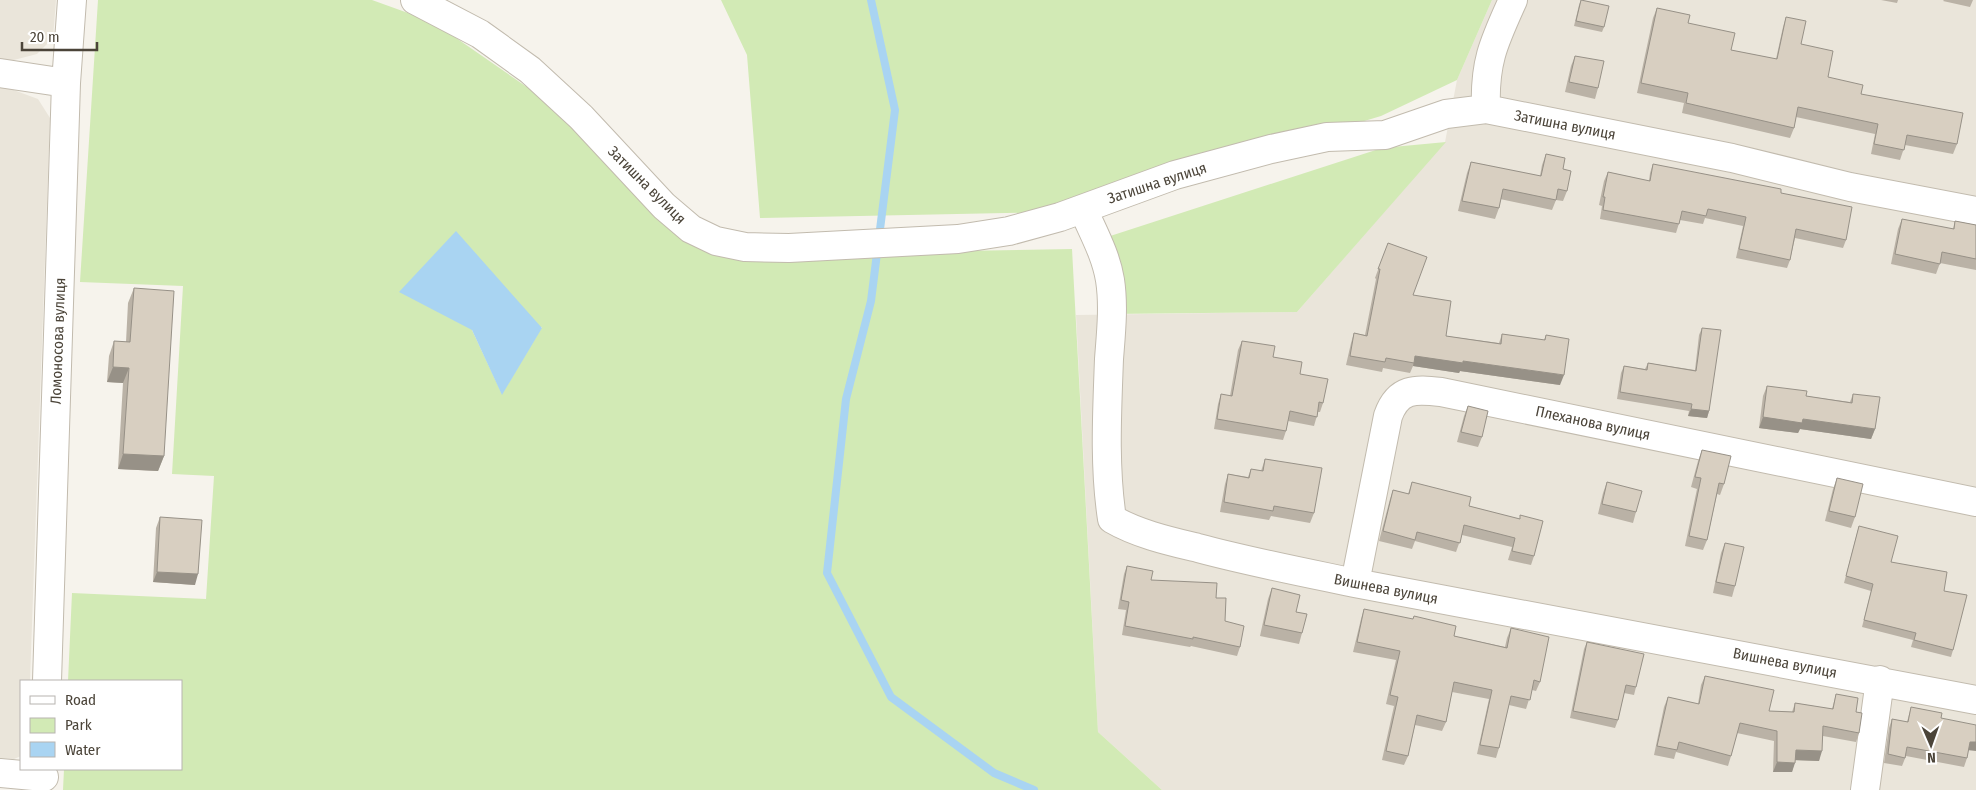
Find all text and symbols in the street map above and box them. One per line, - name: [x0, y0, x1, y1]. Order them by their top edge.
- scale bar: [22, 20, 98, 52]
- text: 20 m: [30, 28, 60, 46]
- street label: Затишна вулиця: [1513, 106, 1617, 144]
- street label: Затишна вулиця: [604, 142, 690, 228]
- street label: Затишна вулиця: [1105, 159, 1209, 207]
- street label: Ломоносова вулиця: [47, 277, 69, 405]
- street label: Плеханова вулиця: [1534, 402, 1652, 444]
- street label: Вишнева вулиця: [1332, 570, 1440, 608]
- street label: Вишнева вулиця: [1731, 644, 1839, 682]
- legend: [20, 680, 182, 770]
- text: Road: [65, 691, 96, 709]
- text: Park: [65, 716, 92, 734]
- north arrow: [1906, 720, 1956, 770]
- text: Water: [65, 741, 101, 759]
- text: N: [1927, 749, 1936, 766]

